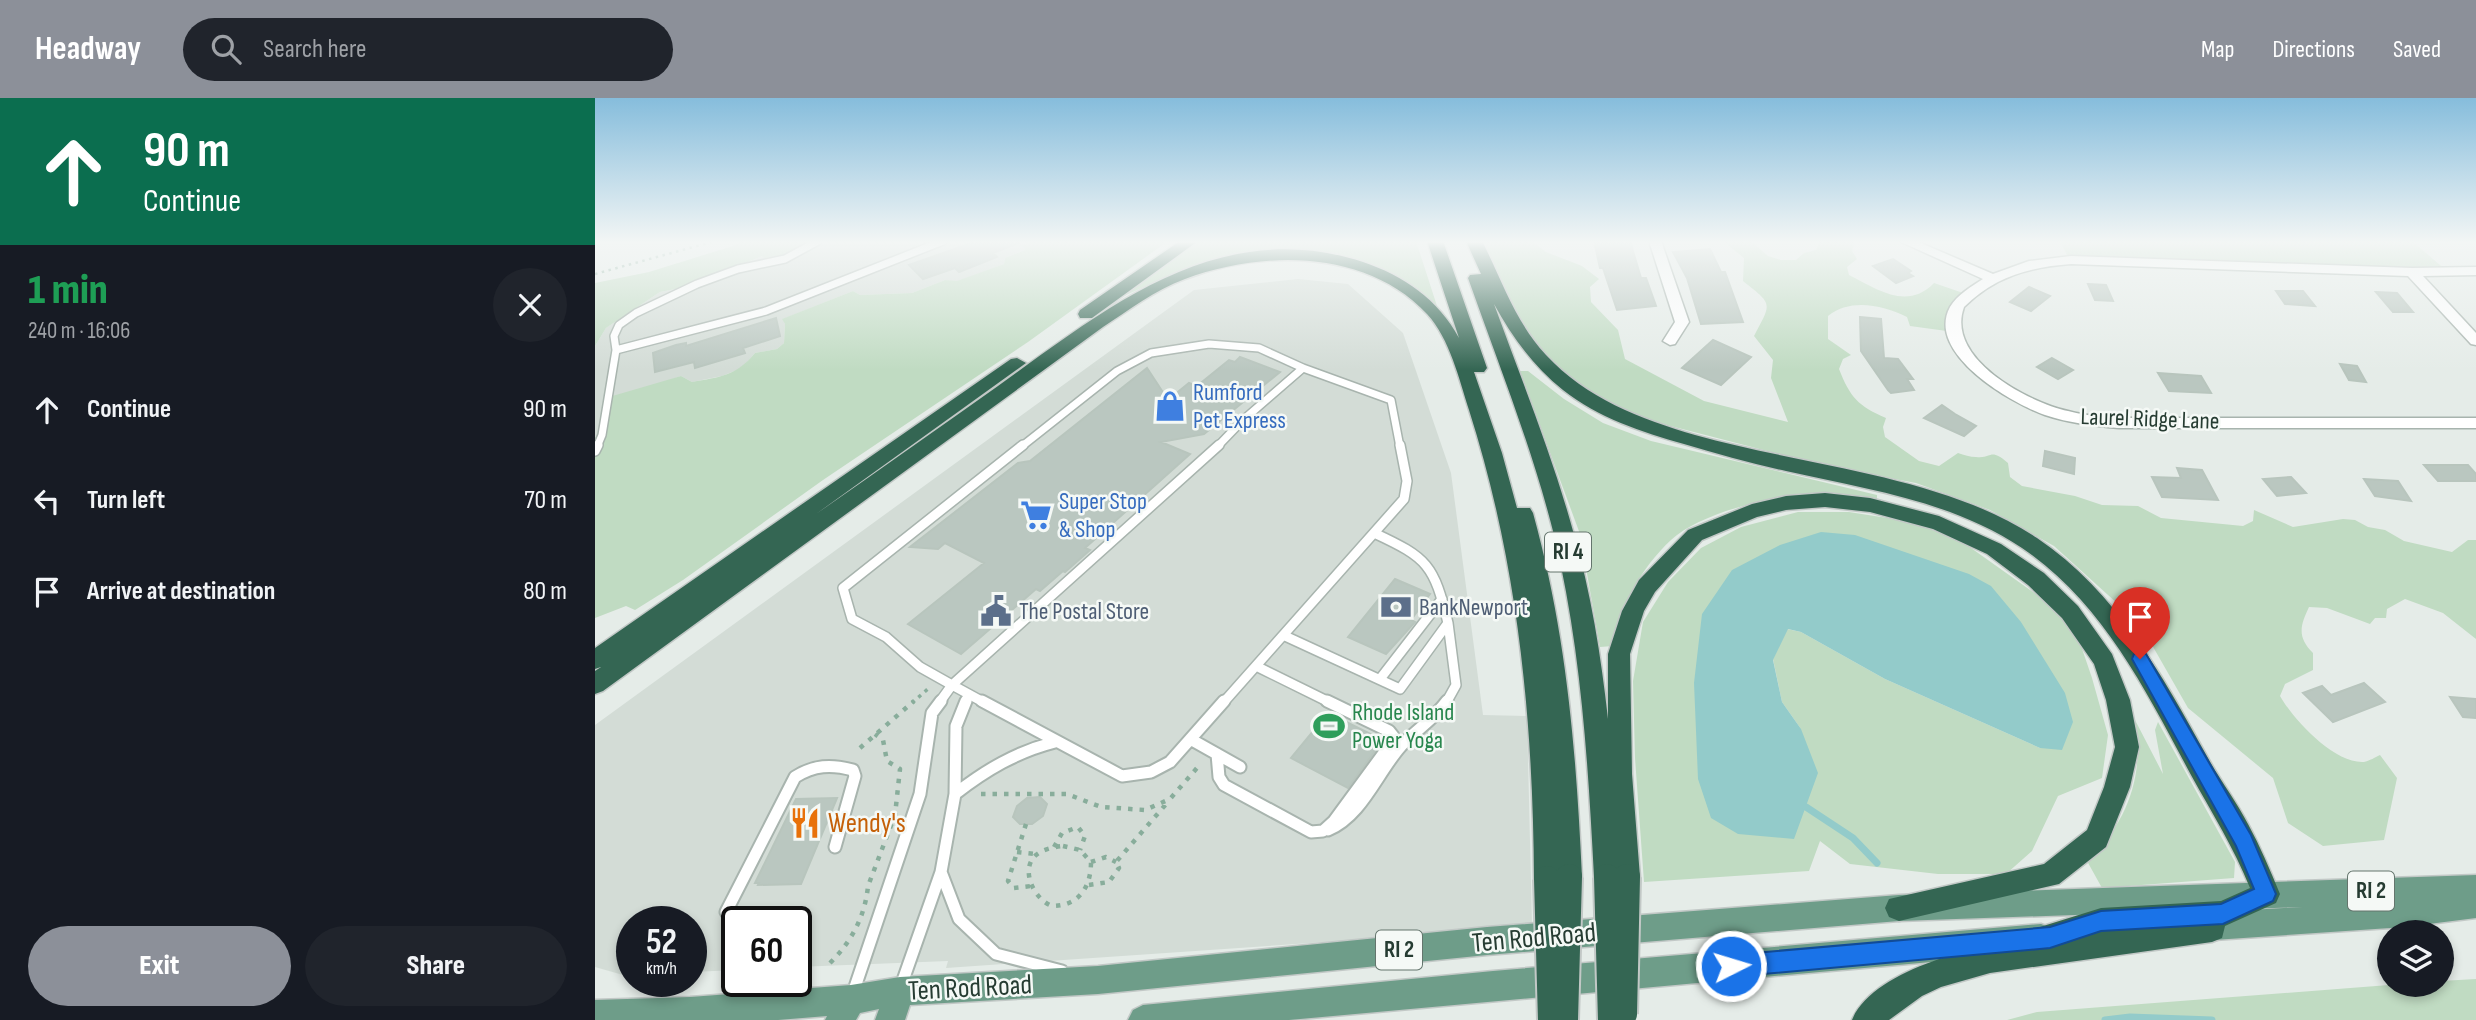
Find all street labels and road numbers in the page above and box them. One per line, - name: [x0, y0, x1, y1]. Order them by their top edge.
- street label: Laurel Ridge Lane: [2080, 402, 2220, 436]
- road number: RI 4: [1545, 533, 1591, 572]
- road number: RI 2: [2348, 872, 2394, 911]
- street label: Ten Rod Road: [1471, 916, 1597, 960]
- road number: RI 2: [1376, 930, 1422, 970]
- street label: Ten Rod Road: [907, 968, 1033, 1008]

